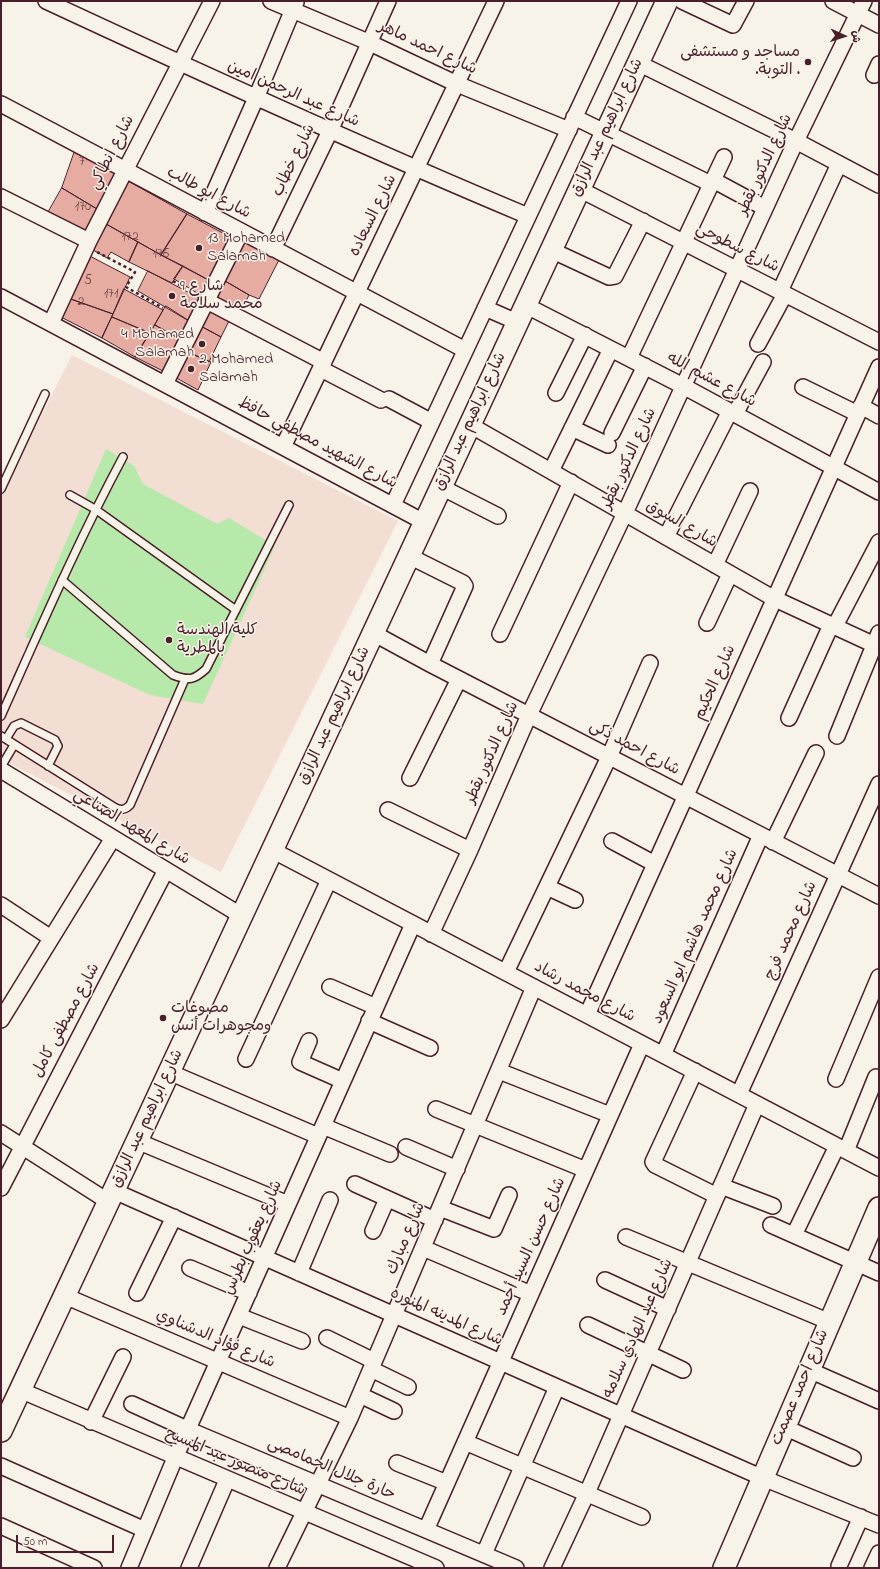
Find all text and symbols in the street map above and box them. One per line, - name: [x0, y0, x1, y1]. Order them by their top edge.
- north arrow: [824, 16, 864, 56]
- street label: شارع احمد ماهر: [375, 18, 479, 80]
- text: ش: [848, 30, 864, 43]
- place label: مساجد و مستشفى .التوبة .: [680, 43, 800, 81]
- street label: شارع ابراهيم عبد الرازق: [568, 56, 648, 200]
- street label: شارع عبد الرحمن امين: [224, 57, 362, 133]
- marker: مساجد و مستشفى .التوبة .: [803, 57, 813, 67]
- street label: شارع الدكتور بقطر: [734, 111, 798, 219]
- street label: شارع انطاكي: [86, 113, 140, 193]
- street label: شارع خطاب: [269, 122, 321, 200]
- house number: 7: [79, 155, 85, 171]
- street label: شارع ابو طالب: [163, 164, 253, 224]
- street label: شارع السعاده: [346, 172, 402, 260]
- house number: 170: [75, 200, 91, 216]
- street label: شارع سطوحى: [692, 220, 782, 278]
- place label: 13 Mohamed Salamah: [207, 229, 285, 267]
- house number: 172: [121, 230, 139, 246]
- marker: 13 Mohamed Salamah: [194, 243, 204, 253]
- house number: 176: [153, 247, 169, 263]
- house number: 5: [84, 274, 92, 290]
- place label: 9 شارع محمد سلامة: [180, 277, 263, 315]
- house number: 171: [104, 287, 118, 303]
- marker: 9 شارع محمد سلامة: [167, 291, 177, 301]
- house number: 2: [78, 295, 84, 311]
- place label: 4 Mohamed Salamah: [121, 325, 194, 363]
- marker: 4 Mohamed Salamah: [197, 339, 207, 349]
- street label: شارع عشم الله: [663, 349, 759, 413]
- place label: 2 Mohamed Salamah: [199, 350, 273, 388]
- street label: شارع ابراهيم عبد الرازق: [431, 350, 511, 494]
- marker: 2 Mohamed Salamah: [186, 364, 196, 374]
- street label: شارع الشهيد مصطفي حافظ: [234, 394, 400, 494]
- street label: شارع الدكتور بقطر: [598, 405, 662, 513]
- street label: شارع السوق: [642, 497, 720, 553]
- place label: كلية الهندسة بالمطرية: [177, 621, 258, 659]
- marker: كلية الهندسة بالمطرية: [164, 635, 174, 645]
- street label: شارع الحكيم: [691, 642, 741, 724]
- street label: شارع ابراهيم عبد الرازق: [295, 644, 375, 788]
- street label: شارع الدكتور بقطر: [462, 699, 524, 807]
- street label: شارع احمد ذكى: [586, 717, 682, 781]
- street label: شارع المعهد الصناعي: [69, 786, 193, 870]
- street label: شارع محمد هاشم ابو السعود: [649, 847, 743, 1027]
- street label: شارع محمد فرج: [762, 879, 822, 983]
- street label: شارع محمد رشاد: [530, 958, 638, 1028]
- street label: شارع مصطفى كامل: [29, 961, 105, 1081]
- place label: مصوغات ومجوهرات أنس: [171, 999, 271, 1037]
- marker: مصوغات ومجوهرات أنس: [158, 1013, 168, 1023]
- street label: شارع ابراهيم عبد الرازق: [108, 1047, 188, 1191]
- street label: شارع حسن السيد أحمد: [493, 1175, 571, 1319]
- street label: شارع يعقوب بطرس: [220, 1178, 288, 1298]
- street label: شارع مبارك: [383, 1200, 431, 1278]
- street label: شارع عبد الهادي سلامه: [600, 1256, 678, 1402]
- street label: شارع المدينه المنوره: [387, 1285, 505, 1351]
- street label: شارع فؤاد الدشناوي: [153, 1306, 277, 1374]
- street label: شارع احمد عصمت: [768, 1327, 834, 1449]
- street label: شارع منصور عبد المسيح: [162, 1425, 308, 1501]
- street label: حارة جلال الحمامصى: [264, 1434, 398, 1506]
- scale bar: [18, 1527, 116, 1553]
- text: 50 m: [23, 1533, 47, 1551]

